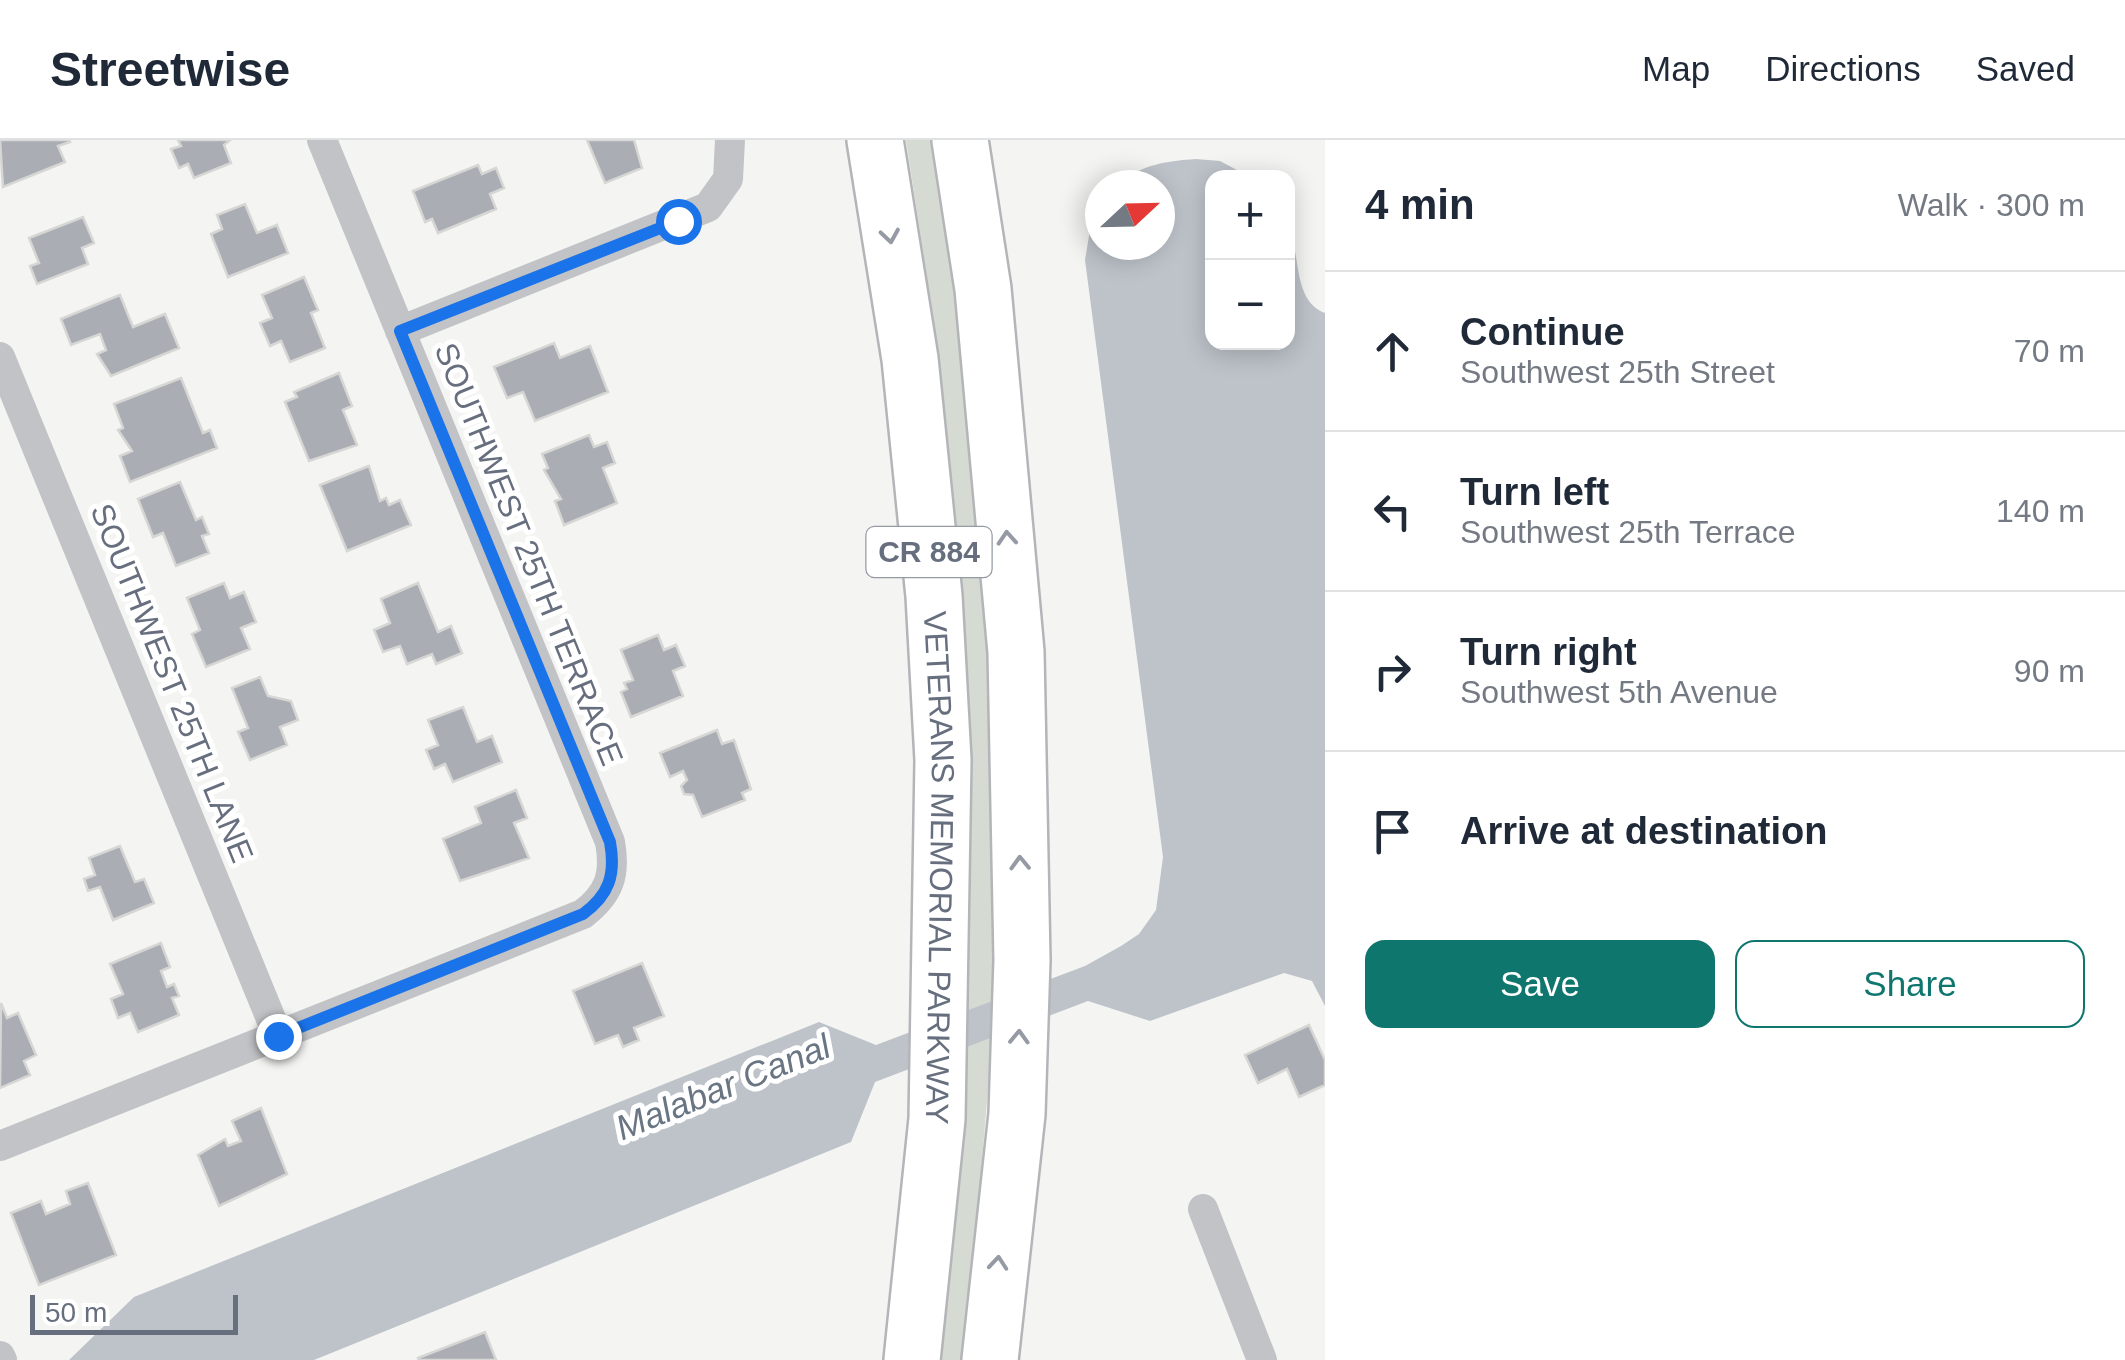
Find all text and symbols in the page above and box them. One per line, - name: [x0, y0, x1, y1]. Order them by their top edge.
- text: Streetwise: [50, 43, 290, 96]
- text: Map: [1642, 49, 1710, 88]
- text: Directions: [1765, 49, 1921, 88]
- text: Saved: [1976, 49, 2075, 88]
- north arrow: [1085, 170, 1175, 260]
- map controls: [1205, 170, 1295, 350]
- button: +: [1205, 170, 1295, 260]
- text: 4 min: [1365, 181, 1475, 228]
- text: Walk · 300 m: [1898, 187, 2085, 223]
- route start: [656, 199, 702, 245]
- one-way arrow: [879, 228, 900, 245]
- button: −: [1205, 260, 1295, 350]
- text: Continue: [1460, 311, 1625, 353]
- icon: ahead: [1365, 324, 1420, 379]
- text: 70 m: [2014, 333, 2085, 369]
- street label: SOUTHWEST 25TH TERRACE: [428, 338, 630, 770]
- text: Southwest 25th Street: [1460, 354, 1775, 390]
- text: Turn left: [1460, 471, 1609, 513]
- icon: left: [1365, 484, 1420, 539]
- text: 140 m: [1996, 493, 2085, 529]
- street label: SOUTHWEST 25TH LANE: [83, 498, 261, 868]
- text: Southwest 25th Terrace: [1460, 514, 1796, 550]
- road number: CR 884: [866, 527, 992, 577]
- one-way arrow: [997, 530, 1019, 546]
- street label: VETERANS MEMORIAL PARKWAY: [917, 610, 961, 1125]
- text: Turn right: [1460, 631, 1637, 673]
- icon: right: [1365, 644, 1420, 699]
- text: 90 m: [2014, 653, 2085, 689]
- text: Southwest 5th Avenue: [1460, 674, 1778, 710]
- icon: arrive: [1365, 804, 1420, 859]
- text: Arrive at destination: [1460, 810, 1827, 852]
- one-way arrow: [1010, 854, 1031, 870]
- button: Save: [1365, 940, 1715, 1028]
- button: Share: [1735, 940, 2085, 1028]
- route end: [256, 1014, 302, 1060]
- water label: Malabar Canal: [610, 1025, 837, 1147]
- one-way arrow: [1009, 1029, 1030, 1045]
- one-way arrow: [986, 1254, 1008, 1270]
- scale bar: [30, 1290, 238, 1334]
- text: 50 m: [45, 1297, 107, 1328]

